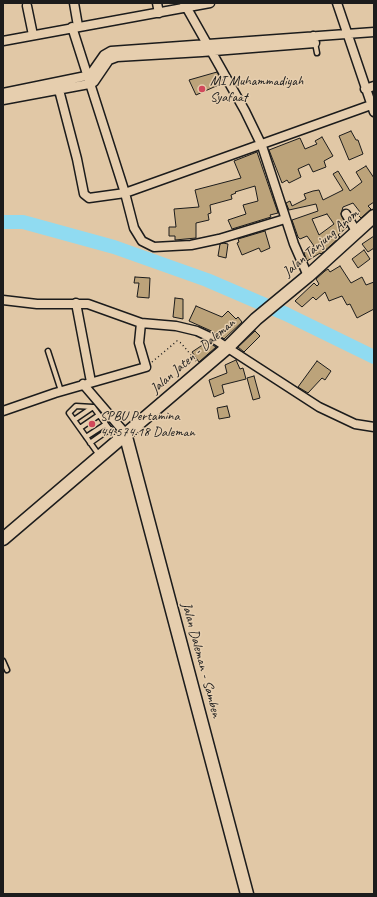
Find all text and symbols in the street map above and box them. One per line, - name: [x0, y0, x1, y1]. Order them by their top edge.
- place label: MI Muhammadiyah Syafaat: [210, 73, 303, 106]
- marker: MI Muhammadiyah Syafaat: [197, 84, 207, 94]
- street label: Jalan Tanjung Anom: [280, 206, 362, 280]
- street label: Jalan Jaten - Daleman: [147, 315, 239, 397]
- place label: SPBU Pertamina 44.574.18 Daleman: [100, 408, 195, 440]
- marker: SPBU Pertamina 44.574.18 Daleman: [87, 419, 97, 429]
- street label: Jalan Daleman - Samben: [178, 601, 224, 719]

